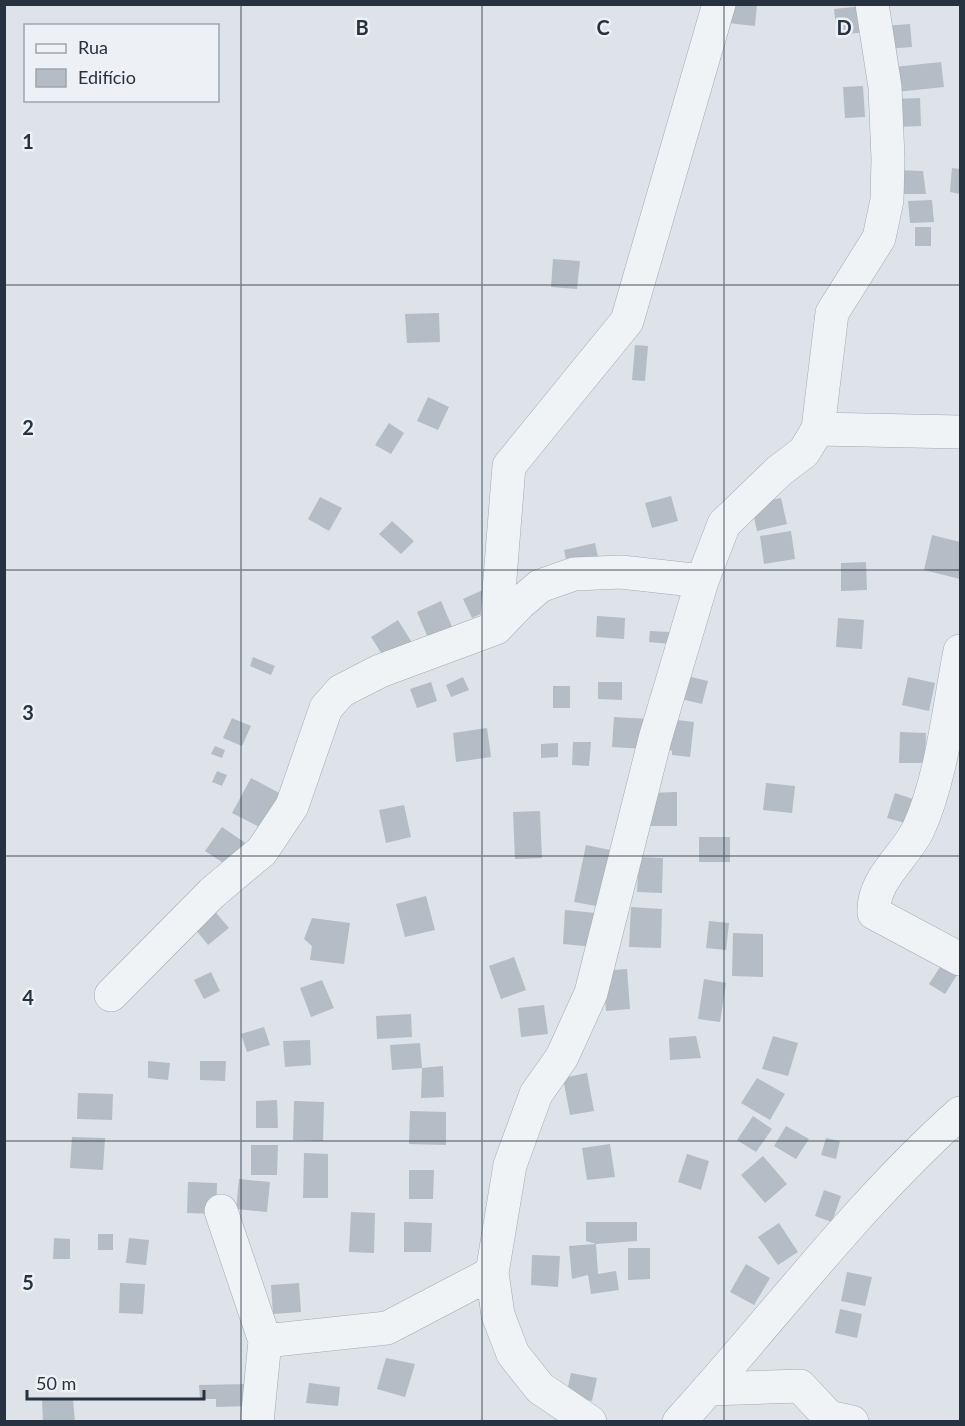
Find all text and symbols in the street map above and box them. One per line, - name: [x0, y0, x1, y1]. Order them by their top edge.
- text: B: [355, 15, 369, 39]
- text: C: [596, 15, 610, 39]
- text: D: [836, 15, 852, 39]
- legend: [24, 24, 219, 102]
- text: Rua: [78, 36, 108, 58]
- text: Edifício: [78, 66, 136, 88]
- text: 1: [22, 129, 34, 153]
- text: 2: [22, 415, 34, 439]
- text: 3: [22, 700, 34, 724]
- text: 4: [22, 985, 34, 1009]
- text: 5: [22, 1270, 34, 1294]
- scale bar: [27, 1363, 204, 1401]
- text: 50 m: [36, 1372, 76, 1394]

